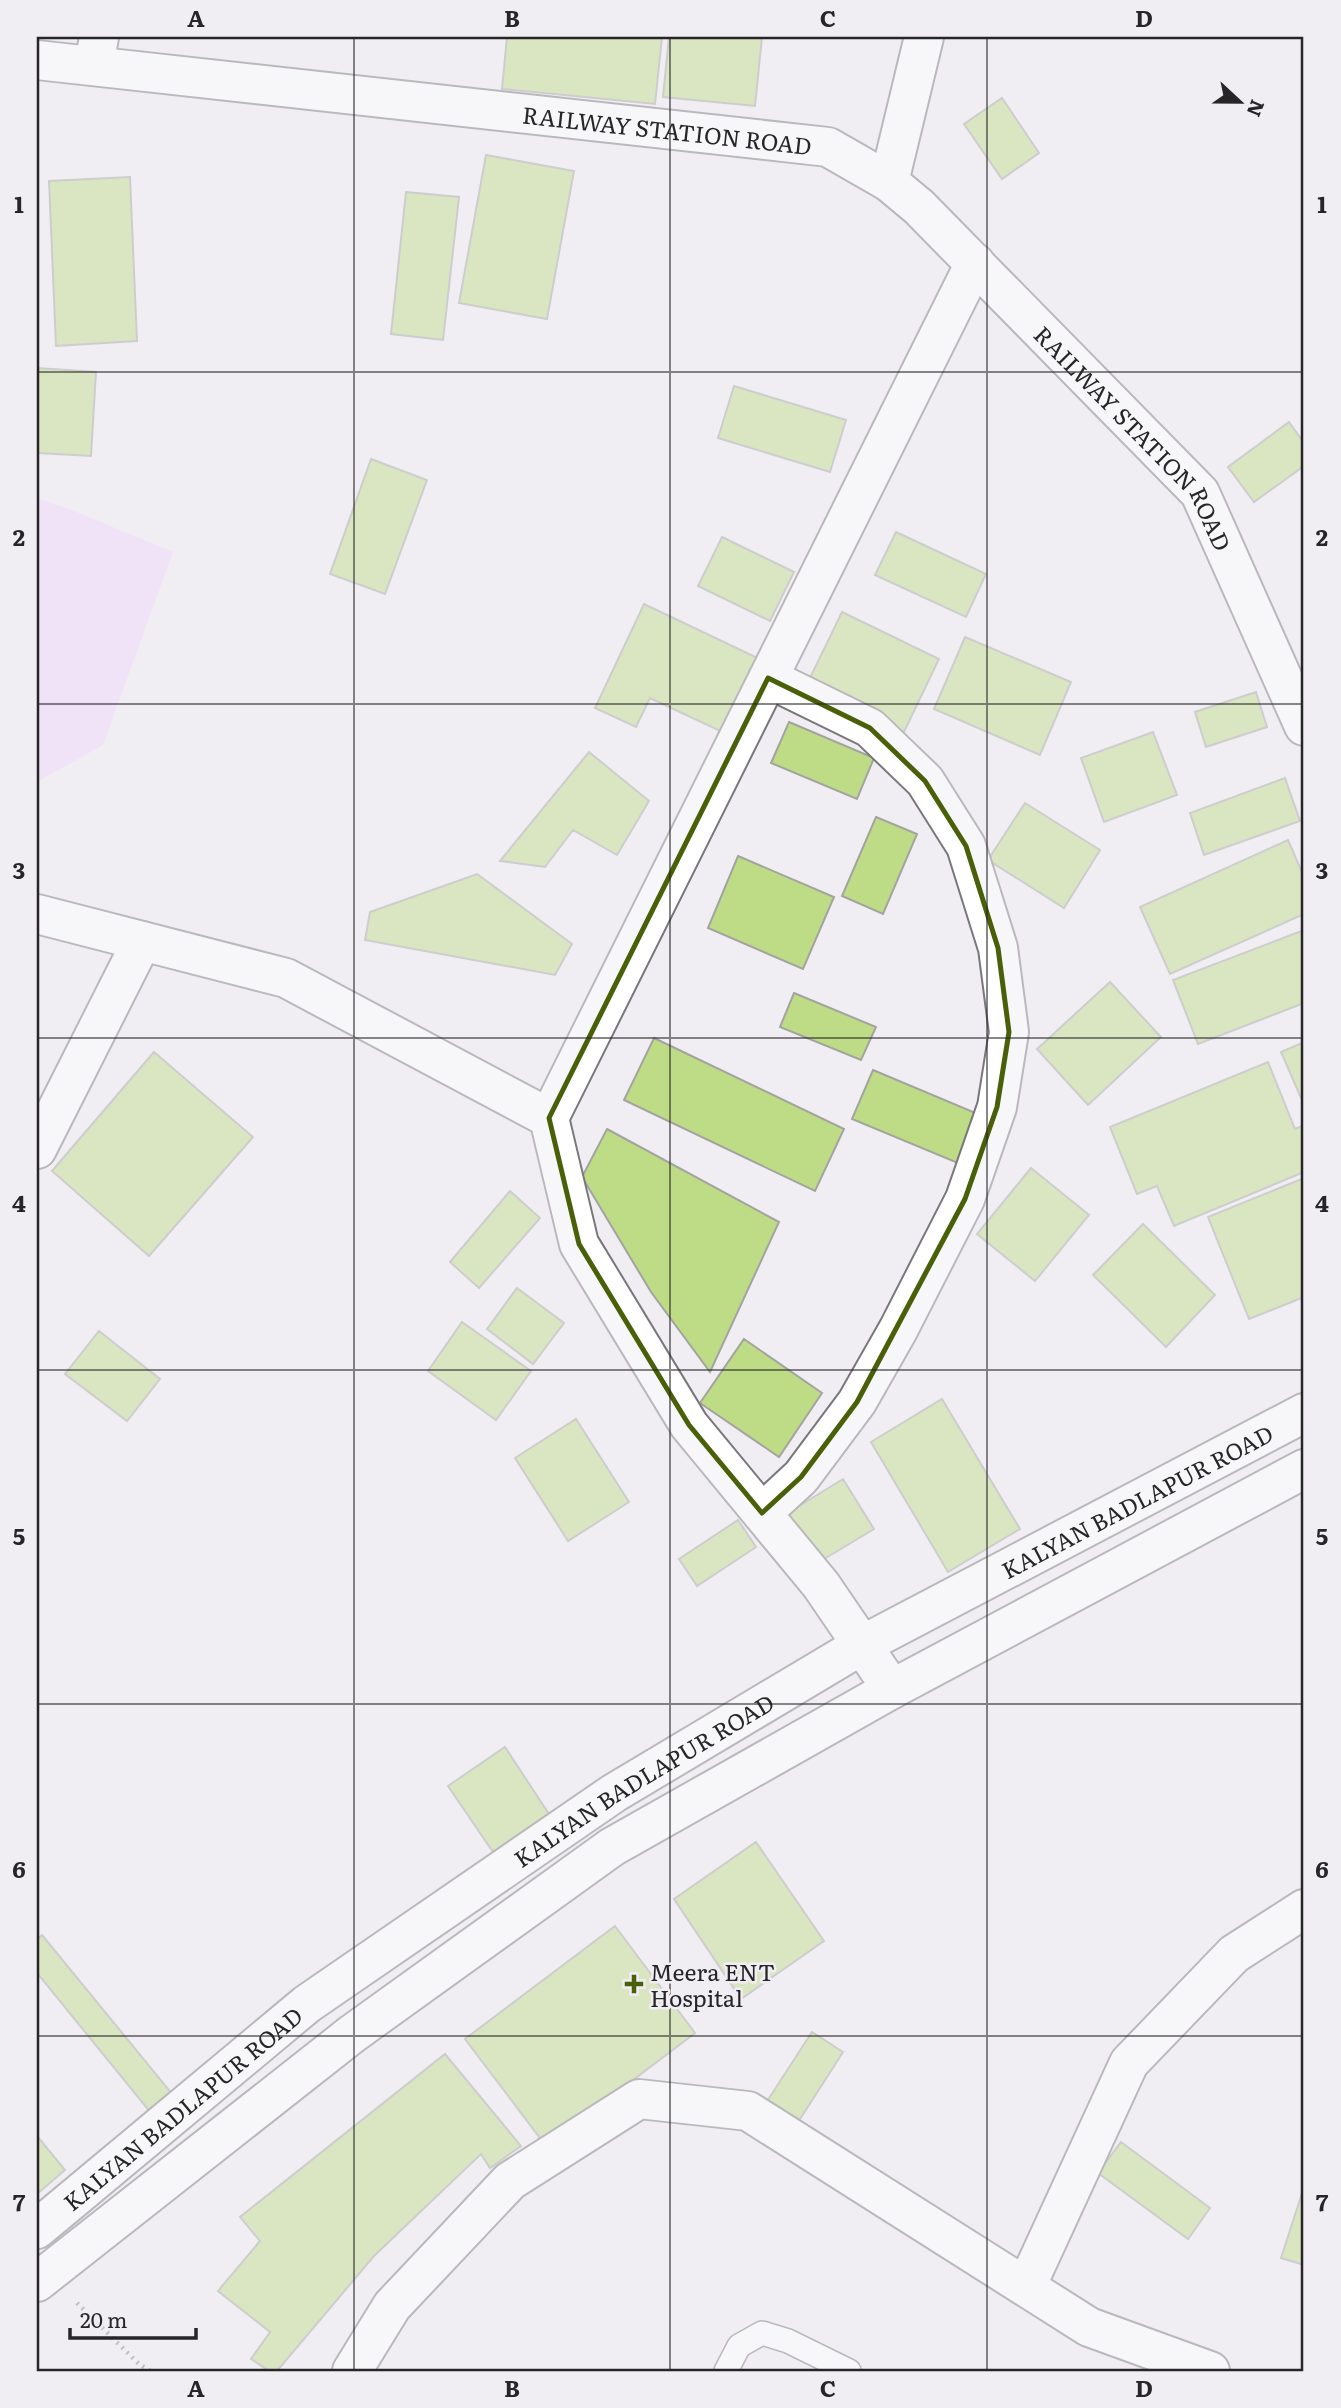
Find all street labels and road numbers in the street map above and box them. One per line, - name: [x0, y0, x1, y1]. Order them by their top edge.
- street label: RAILWAY STATION ROAD: [521, 97, 814, 162]
- street label: RAILWAY STATION ROAD: [1027, 317, 1240, 556]
- street label: KALYAN BADLAPUR ROAD: [995, 1415, 1279, 1586]
- street label: KALYAN BADLAPUR ROAD: [506, 1684, 780, 1875]
- street label: KALYAN BADLAPUR ROAD: [55, 1998, 309, 2218]

